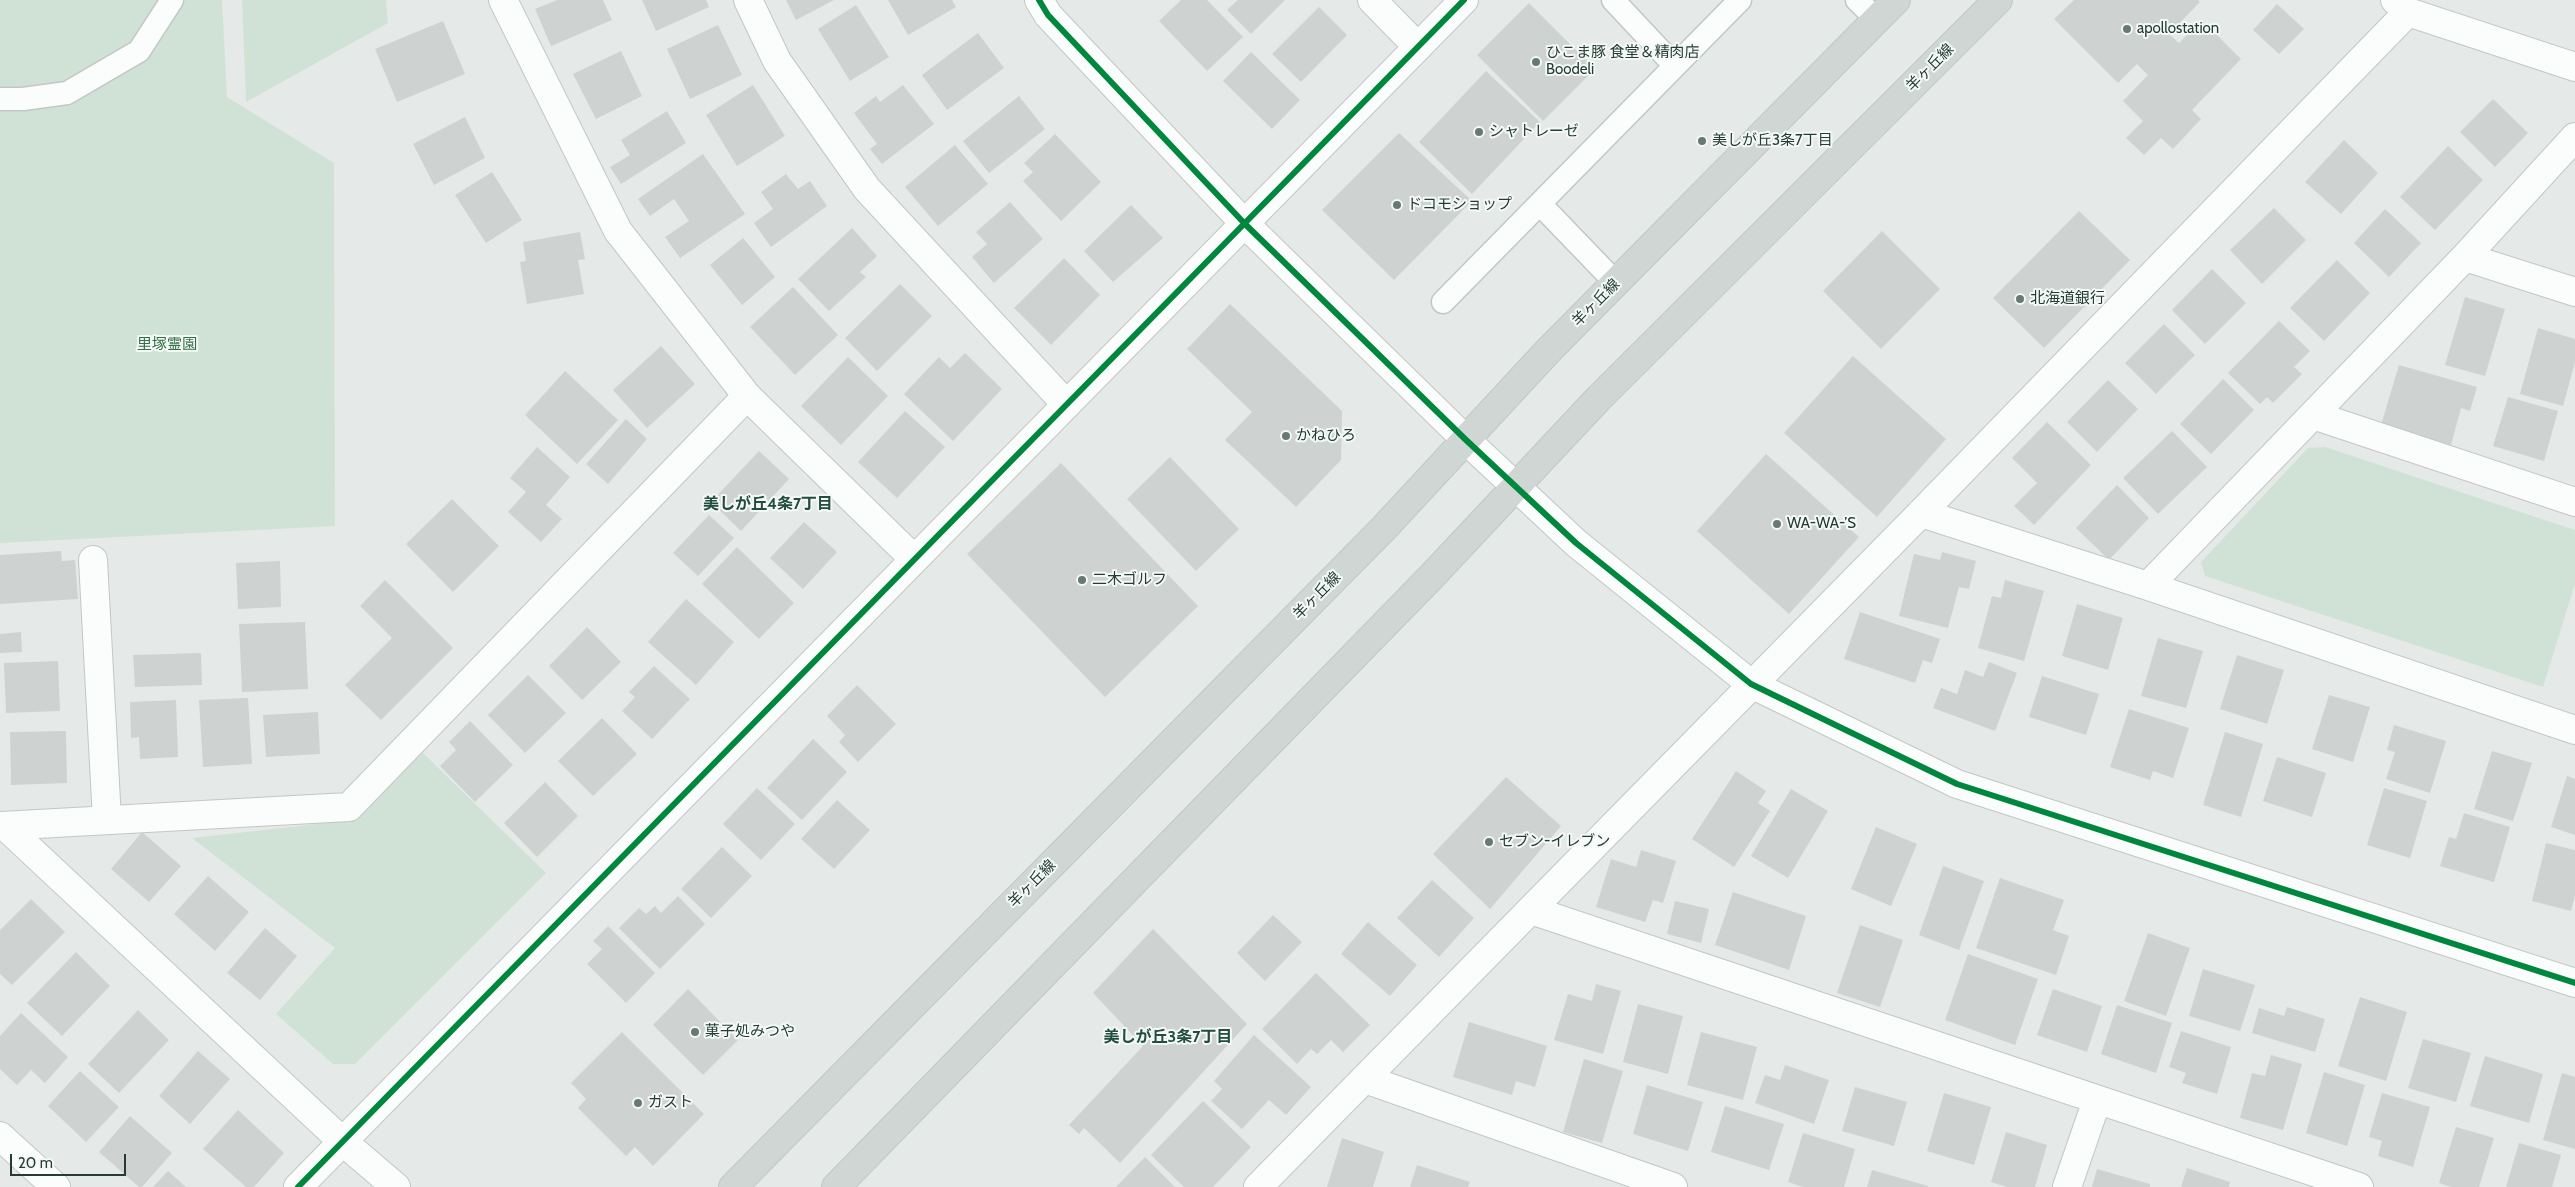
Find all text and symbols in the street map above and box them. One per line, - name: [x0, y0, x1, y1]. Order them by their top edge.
- place label: apollostation: [2137, 20, 2219, 38]
- marker: apollostation: [2121, 23, 2133, 35]
- street label: 羊ヶ丘線: [1902, 40, 1958, 96]
- place label: ひこま豚 食堂＆精肉店 Boodeli: [1546, 44, 1699, 79]
- marker: ひこま豚 食堂＆精肉店 Boodeli: [1530, 56, 1542, 68]
- place label: シャトレーゼ: [1489, 123, 1579, 141]
- marker: シャトレーゼ: [1473, 126, 1485, 138]
- place label: 美しが丘3条7丁目: [1712, 132, 1833, 150]
- marker: 美しが丘3条7丁目: [1696, 135, 1708, 147]
- place label: ドコモショップ: [1407, 196, 1512, 214]
- marker: ドコモショップ: [1391, 199, 1403, 211]
- street label: 羊ヶ丘線: [1568, 275, 1624, 331]
- place label: 北海道銀行: [2030, 290, 2105, 308]
- marker: 北海道銀行: [2014, 293, 2026, 305]
- park label: 里塚霊園: [137, 336, 197, 354]
- place label: かねひろ: [1296, 427, 1356, 445]
- marker: かねひろ: [1280, 430, 1292, 442]
- district label: 美しが丘4条7丁目: [703, 494, 833, 514]
- place label: WA-WA-’S: [1787, 515, 1856, 533]
- marker: WA-WA-’S: [1771, 518, 1783, 530]
- street label: 羊ヶ丘線: [1289, 568, 1345, 624]
- place label: 二木ゴルフ: [1092, 571, 1167, 589]
- marker: 二木ゴルフ: [1076, 574, 1088, 586]
- place label: セブン-イレブン: [1499, 833, 1610, 851]
- marker: セブン-イレブン: [1483, 836, 1495, 848]
- street label: 羊ヶ丘線: [1004, 856, 1060, 912]
- place label: 菓子処みつや: [705, 1023, 795, 1041]
- marker: 菓子処みつや: [689, 1026, 701, 1038]
- district label: 美しが丘3条7丁目: [1104, 1027, 1232, 1047]
- place label: ガスト: [648, 1094, 693, 1112]
- marker: ガスト: [632, 1097, 644, 1109]
- scale bar: [12, 1144, 129, 1176]
- text: 20 m: [18, 1154, 53, 1172]

